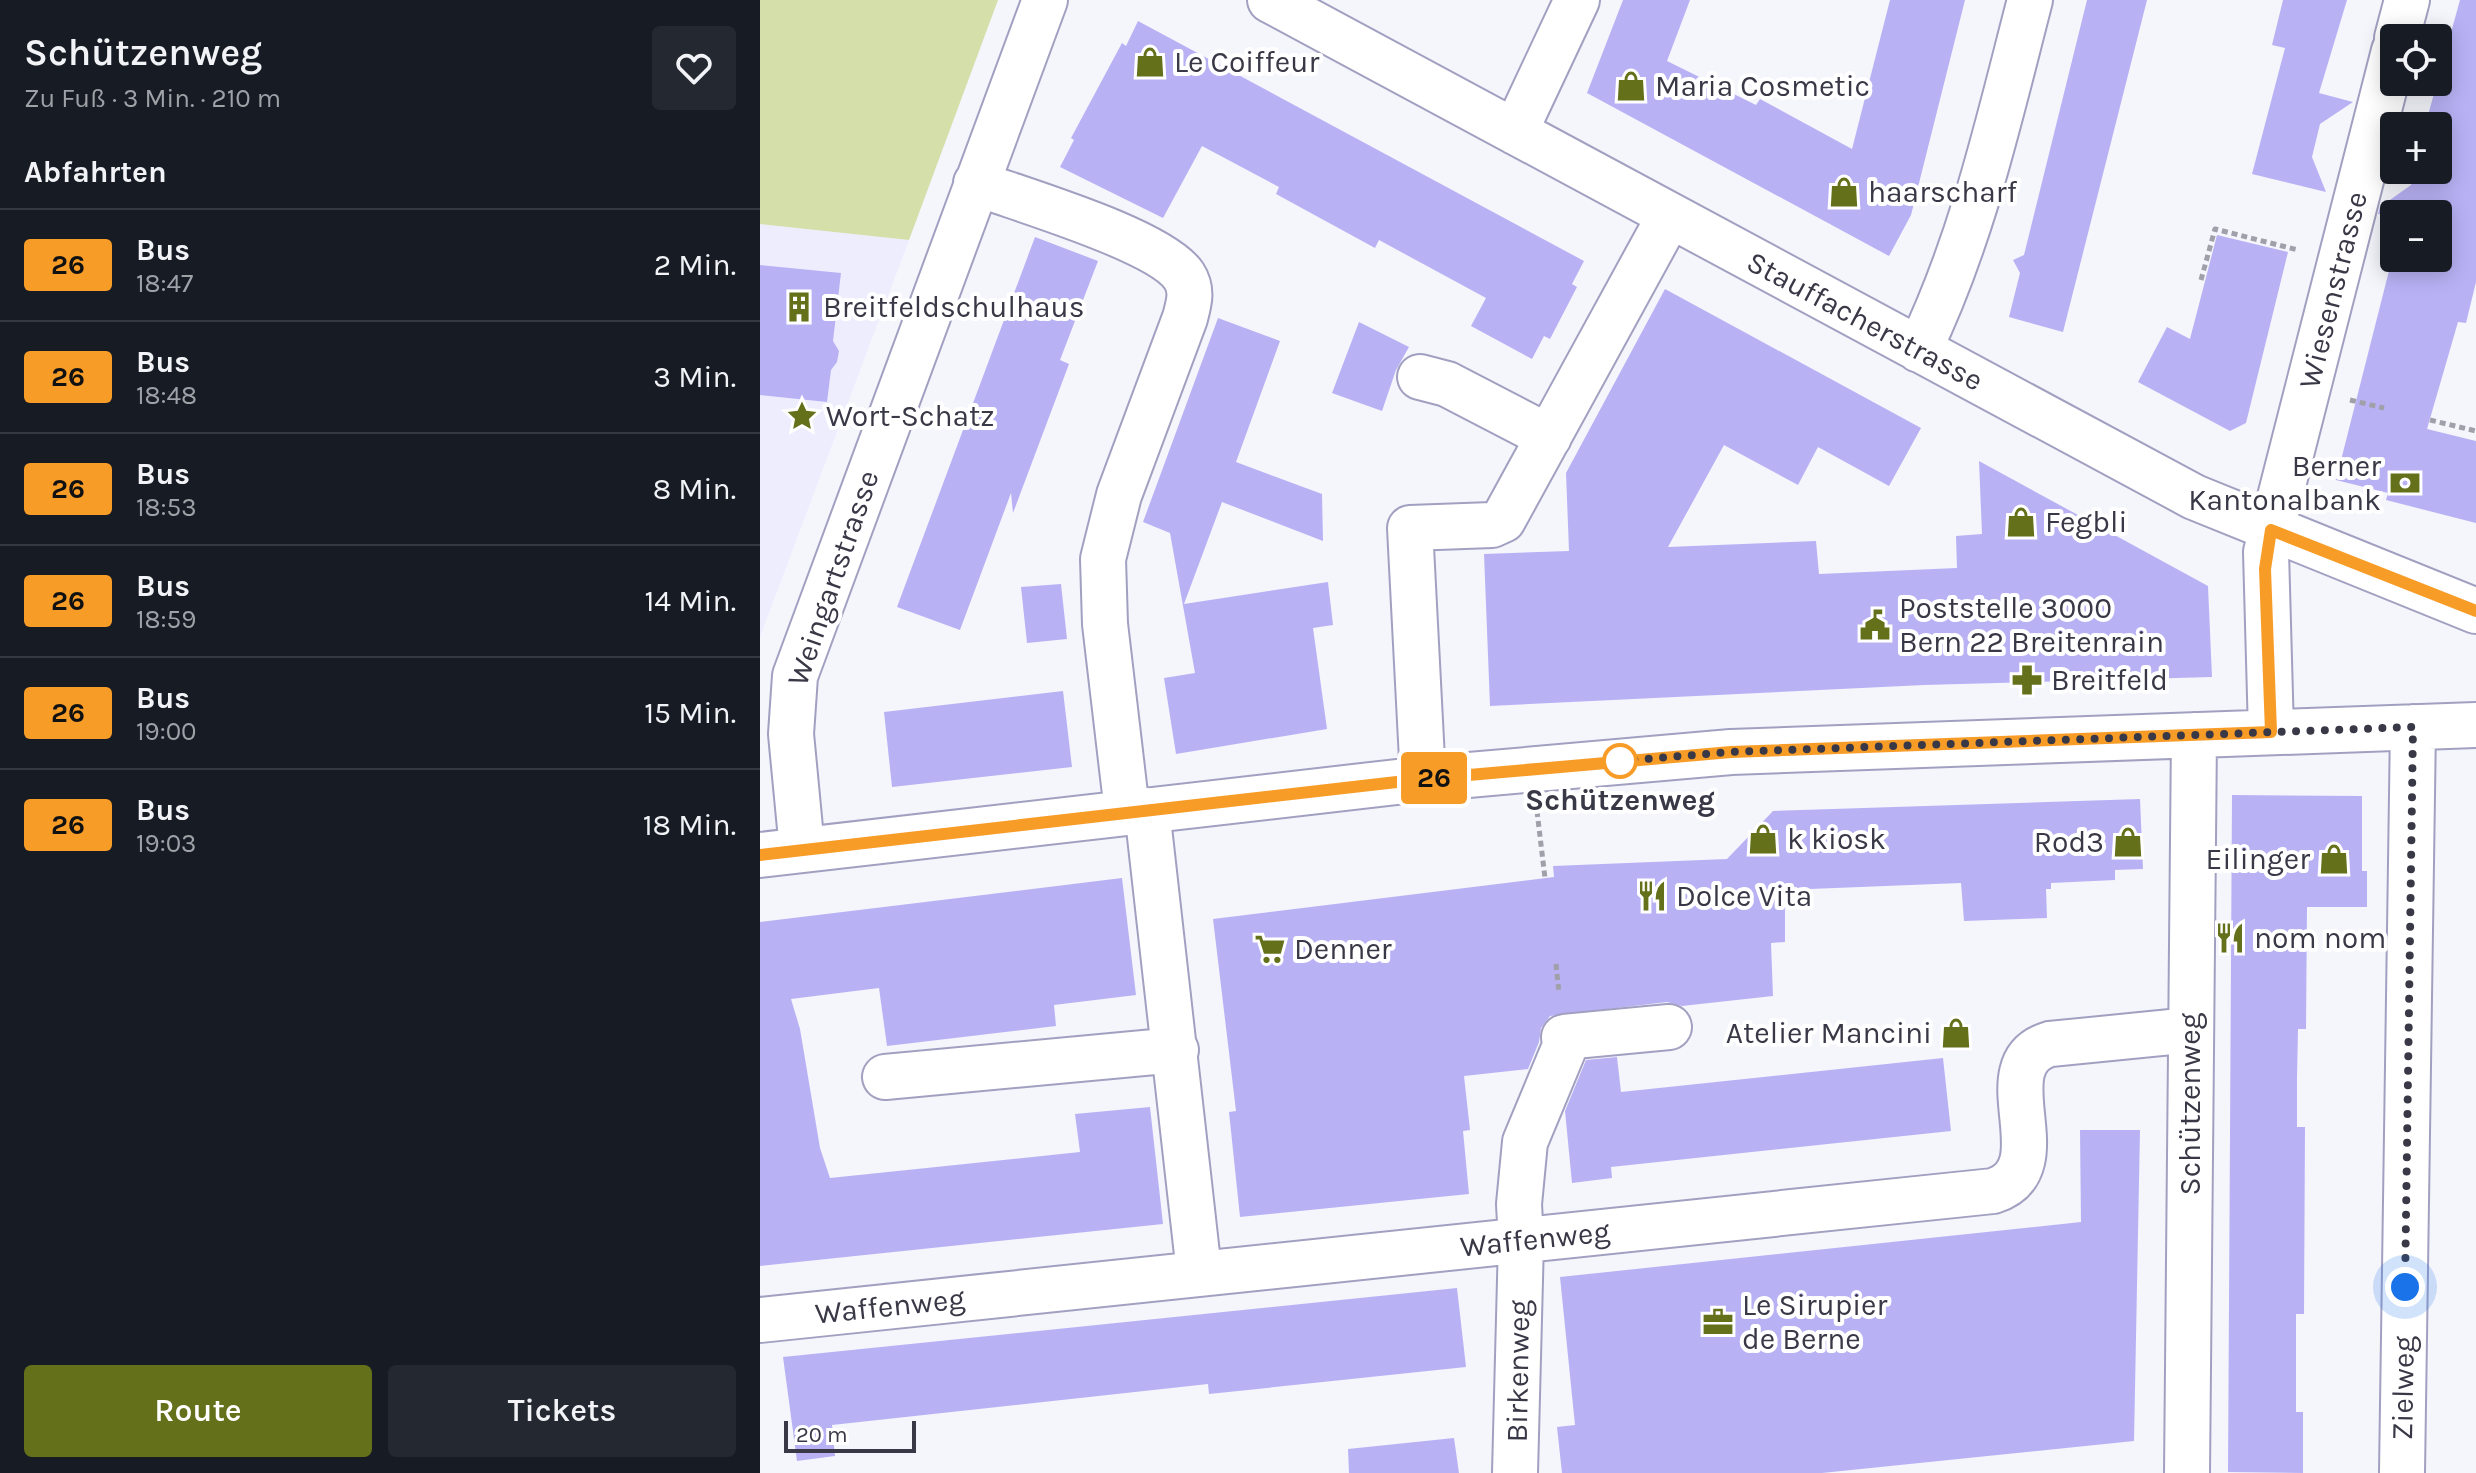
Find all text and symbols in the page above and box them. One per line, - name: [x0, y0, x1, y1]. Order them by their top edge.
- map controls: [2380, 24, 2452, 272]
- button: locate: [2380, 24, 2452, 96]
- button: heart: [652, 26, 736, 110]
- text: Schützenweg: [24, 30, 262, 75]
- place label: Le Coiffeur: [1174, 44, 1319, 80]
- shop icon: Le Coiffeur: [1133, 45, 1167, 79]
- place label: Maria Cosmetic: [1655, 68, 1870, 104]
- shop icon: Maria Cosmetic: [1614, 69, 1648, 103]
- text: Zu Fuß · 3 Min. · 210 m: [24, 83, 281, 114]
- button: +: [2380, 112, 2452, 184]
- text: Abfahrten: [24, 154, 167, 190]
- place label: haarscharf: [1868, 174, 2018, 210]
- shop icon: haarscharf: [1827, 175, 1861, 209]
- street label: Wiesenstrasse: [2291, 188, 2375, 392]
- button: −: [2380, 200, 2452, 272]
- text: Bus: [136, 232, 190, 268]
- street label: Stauffacherstrasse: [1741, 244, 1989, 398]
- text: 2 Min.: [654, 247, 736, 283]
- text: 26: [51, 248, 85, 281]
- text: 18:47: [136, 268, 193, 299]
- place label: Breitfeldschulhaus: [823, 289, 1084, 325]
- building icon: Breitfeldschulhaus: [782, 290, 816, 324]
- text: Bus: [136, 344, 190, 380]
- text: 3 Min.: [653, 359, 736, 395]
- text: 26: [51, 360, 85, 393]
- text: 18:48: [136, 380, 197, 411]
- place label: Wort-Schatz: [826, 398, 995, 434]
- place icon: Wort-Schatz: [785, 399, 819, 433]
- place label: Berner Kantonalbank: [2188, 448, 2381, 518]
- text: Bus: [136, 456, 190, 492]
- street label: Weingartstrasse: [779, 466, 887, 690]
- bank icon: Berner Kantonalbank: [2388, 466, 2422, 500]
- text: 8 Min.: [653, 471, 736, 507]
- text: 26: [51, 472, 85, 505]
- text: 18:53: [136, 492, 197, 523]
- place label: Fegbli: [2045, 504, 2127, 540]
- shop icon: Fegbli: [2004, 505, 2038, 539]
- text: Bus: [136, 568, 190, 604]
- text: 14 Min.: [644, 583, 736, 619]
- text: 26: [51, 584, 85, 617]
- place label: Poststelle 3000 Bern 22 Breitenrain: [1899, 590, 2164, 660]
- text: 18:59: [136, 604, 196, 635]
- public building icon: Poststelle 3000 Bern 22 Breitenrain: [1858, 608, 1892, 642]
- place label: Breitfeld: [2051, 662, 2168, 698]
- pharmacy icon: Breitfeld: [2010, 663, 2044, 697]
- text: Bus: [136, 680, 190, 716]
- text: 15 Min.: [644, 695, 736, 731]
- text: 26: [51, 696, 85, 729]
- text: 19:00: [136, 716, 197, 747]
- marker: Schützenweg: [1603, 744, 1637, 778]
- line badge: 26: [1398, 752, 1470, 804]
- text: 26: [1417, 761, 1451, 794]
- place label: Schützenweg: [1525, 782, 1715, 818]
- text: Bus: [136, 792, 190, 828]
- text: 18 Min.: [643, 807, 736, 843]
- text: 26: [51, 808, 85, 841]
- place label: k kiosk: [1787, 821, 1886, 857]
- shop icon: k kiosk: [1746, 822, 1780, 856]
- place label: Rod3: [2034, 824, 2104, 860]
- shop icon: Rod3: [2111, 825, 2145, 859]
- text: 19:03: [136, 828, 196, 859]
- place label: Eilinger: [2206, 841, 2310, 877]
- shop icon: Eilinger: [2317, 842, 2351, 876]
- place label: Dolce Vita: [1676, 878, 1812, 914]
- restaurant icon: Dolce Vita: [1635, 879, 1669, 913]
- place label: nom nom: [2254, 920, 2386, 956]
- restaurant icon: nom nom: [2213, 921, 2247, 955]
- place label: Denner: [1294, 931, 1392, 967]
- supermarket icon: Denner: [1253, 932, 1287, 966]
- street label: Schützenweg: [2172, 1012, 2208, 1196]
- place label: Atelier Mancini: [1726, 1015, 1932, 1051]
- shop icon: Atelier Mancini: [1939, 1016, 1973, 1050]
- street label: Waffenweg: [1458, 1213, 1612, 1265]
- your location: [2385, 1267, 2425, 1307]
- street label: Waffenweg: [813, 1280, 967, 1332]
- place label: Le Sirupier de Berne: [1742, 1287, 1888, 1357]
- street label: Birkenweg: [1499, 1299, 1537, 1443]
- office icon: Le Sirupier de Berne: [1701, 1305, 1735, 1339]
- street label: Zielweg: [2384, 1335, 2422, 1441]
- button: Route: [24, 1365, 372, 1457]
- button: Tickets: [388, 1365, 736, 1457]
- scale bar: [784, 1417, 916, 1453]
- text: 20 m: [796, 1422, 848, 1448]

